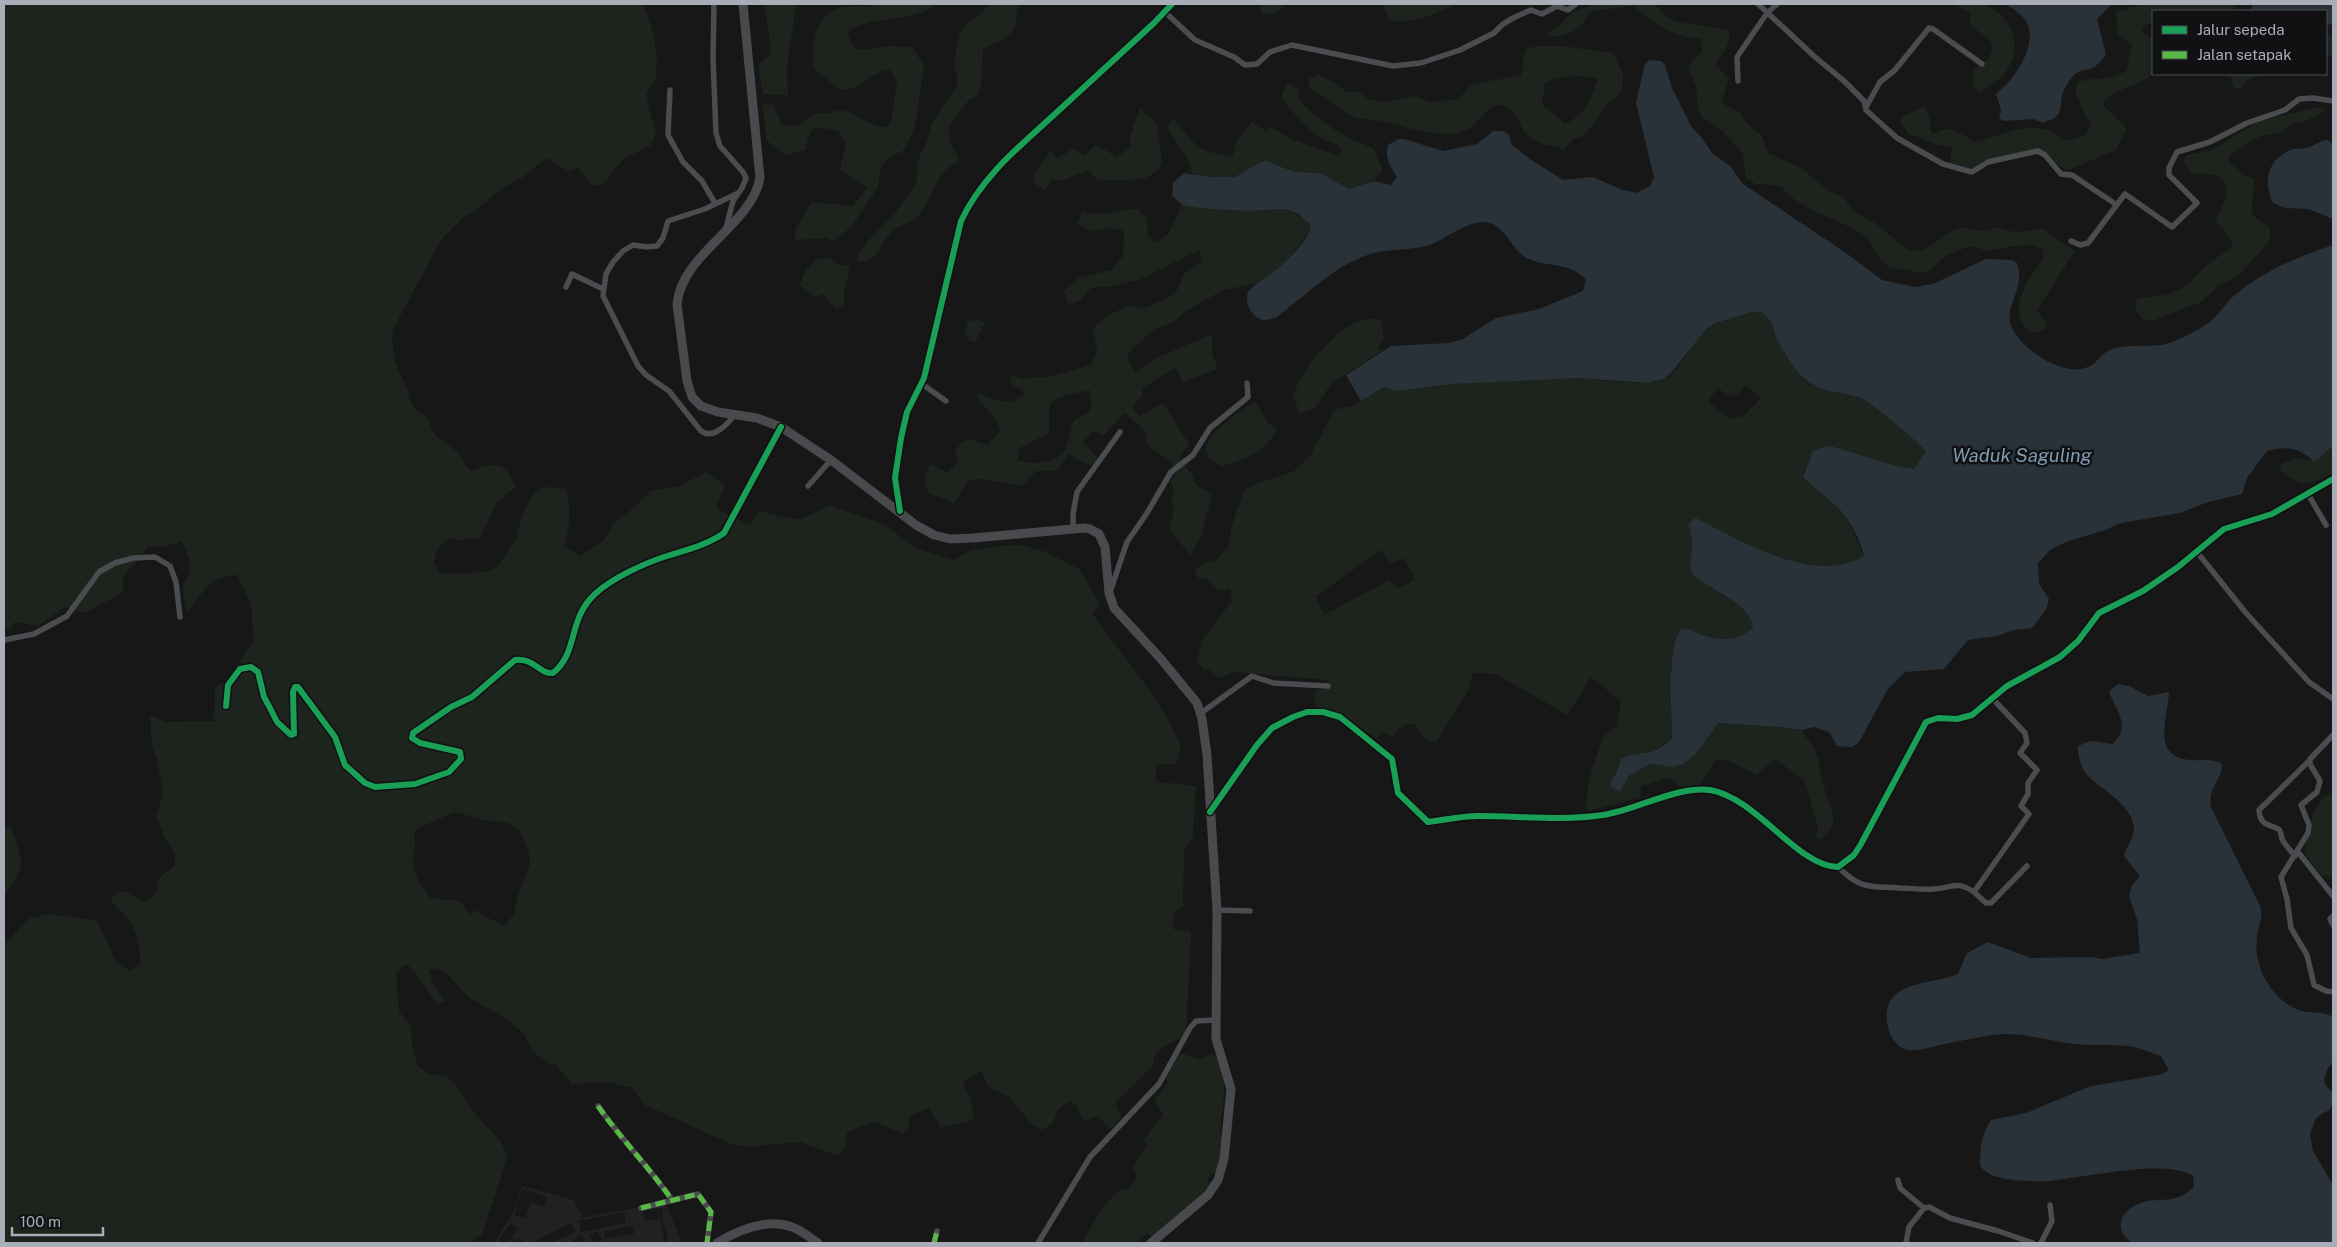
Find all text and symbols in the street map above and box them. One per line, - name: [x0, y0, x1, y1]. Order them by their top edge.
- legend: [2152, 10, 2327, 75]
- text: Jalur sepeda: [2197, 21, 2285, 38]
- text: Jalan setapak: [2197, 46, 2292, 63]
- water label: Waduk Saguling: [1952, 444, 2093, 466]
- scale bar: [12, 1204, 104, 1236]
- text: 100 m: [20, 1213, 61, 1230]

